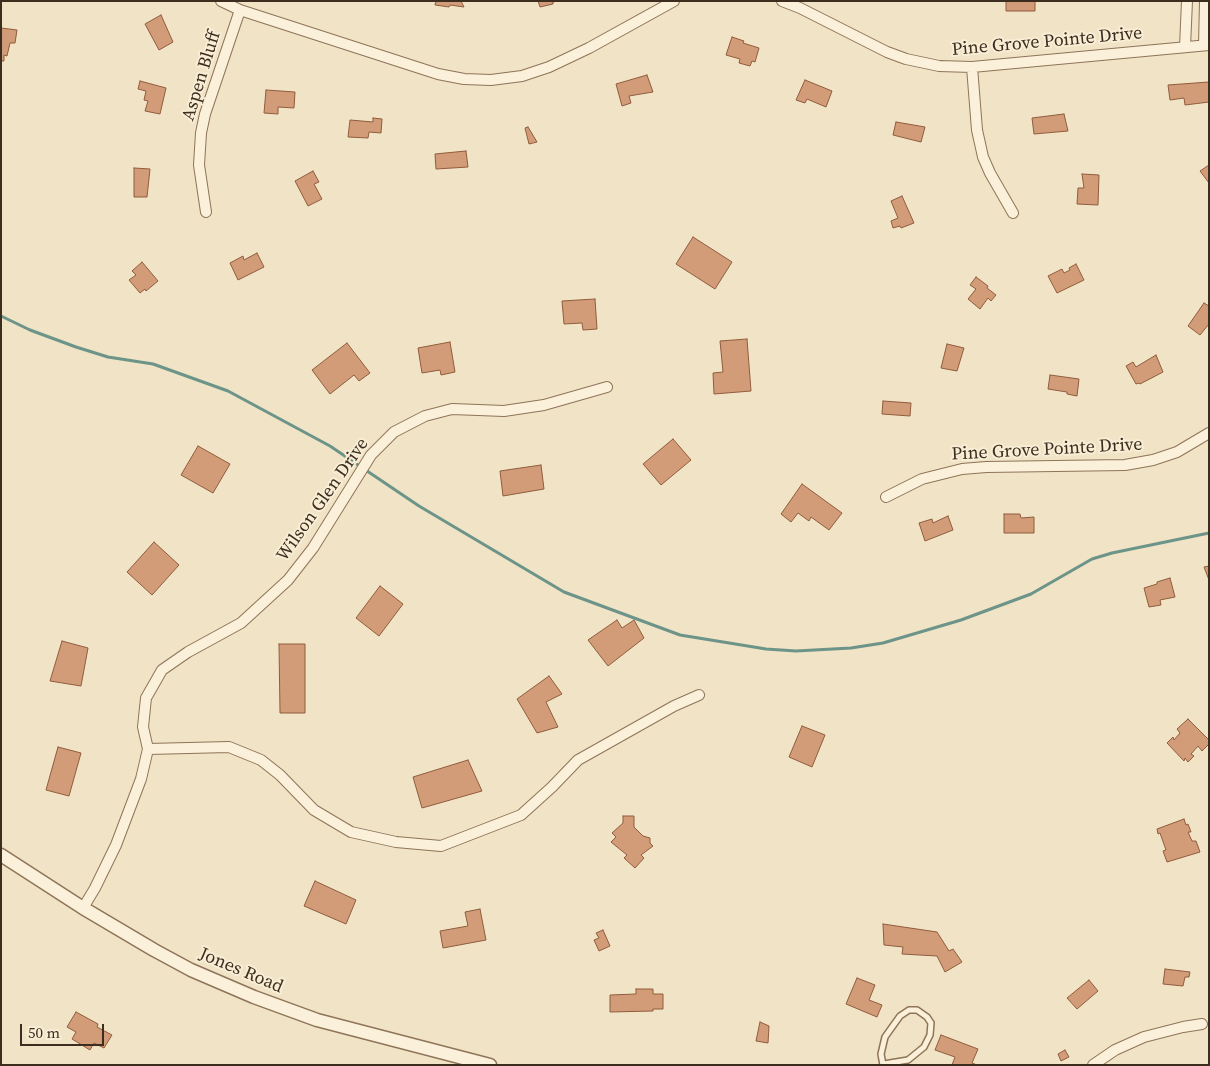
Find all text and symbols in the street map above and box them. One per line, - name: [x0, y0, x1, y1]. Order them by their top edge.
- street label: Pine Grove Pointe Drive: [951, 23, 1143, 61]
- street label: Aspen Bluff: [178, 28, 226, 124]
- street label: Wilson Glen Drive: [272, 434, 374, 566]
- street label: Pine Grove Pointe Drive: [951, 434, 1143, 466]
- street label: Jones Road: [196, 944, 286, 998]
- scale bar: [22, 1014, 106, 1046]
- text: 50 m: [28, 1022, 60, 1043]

